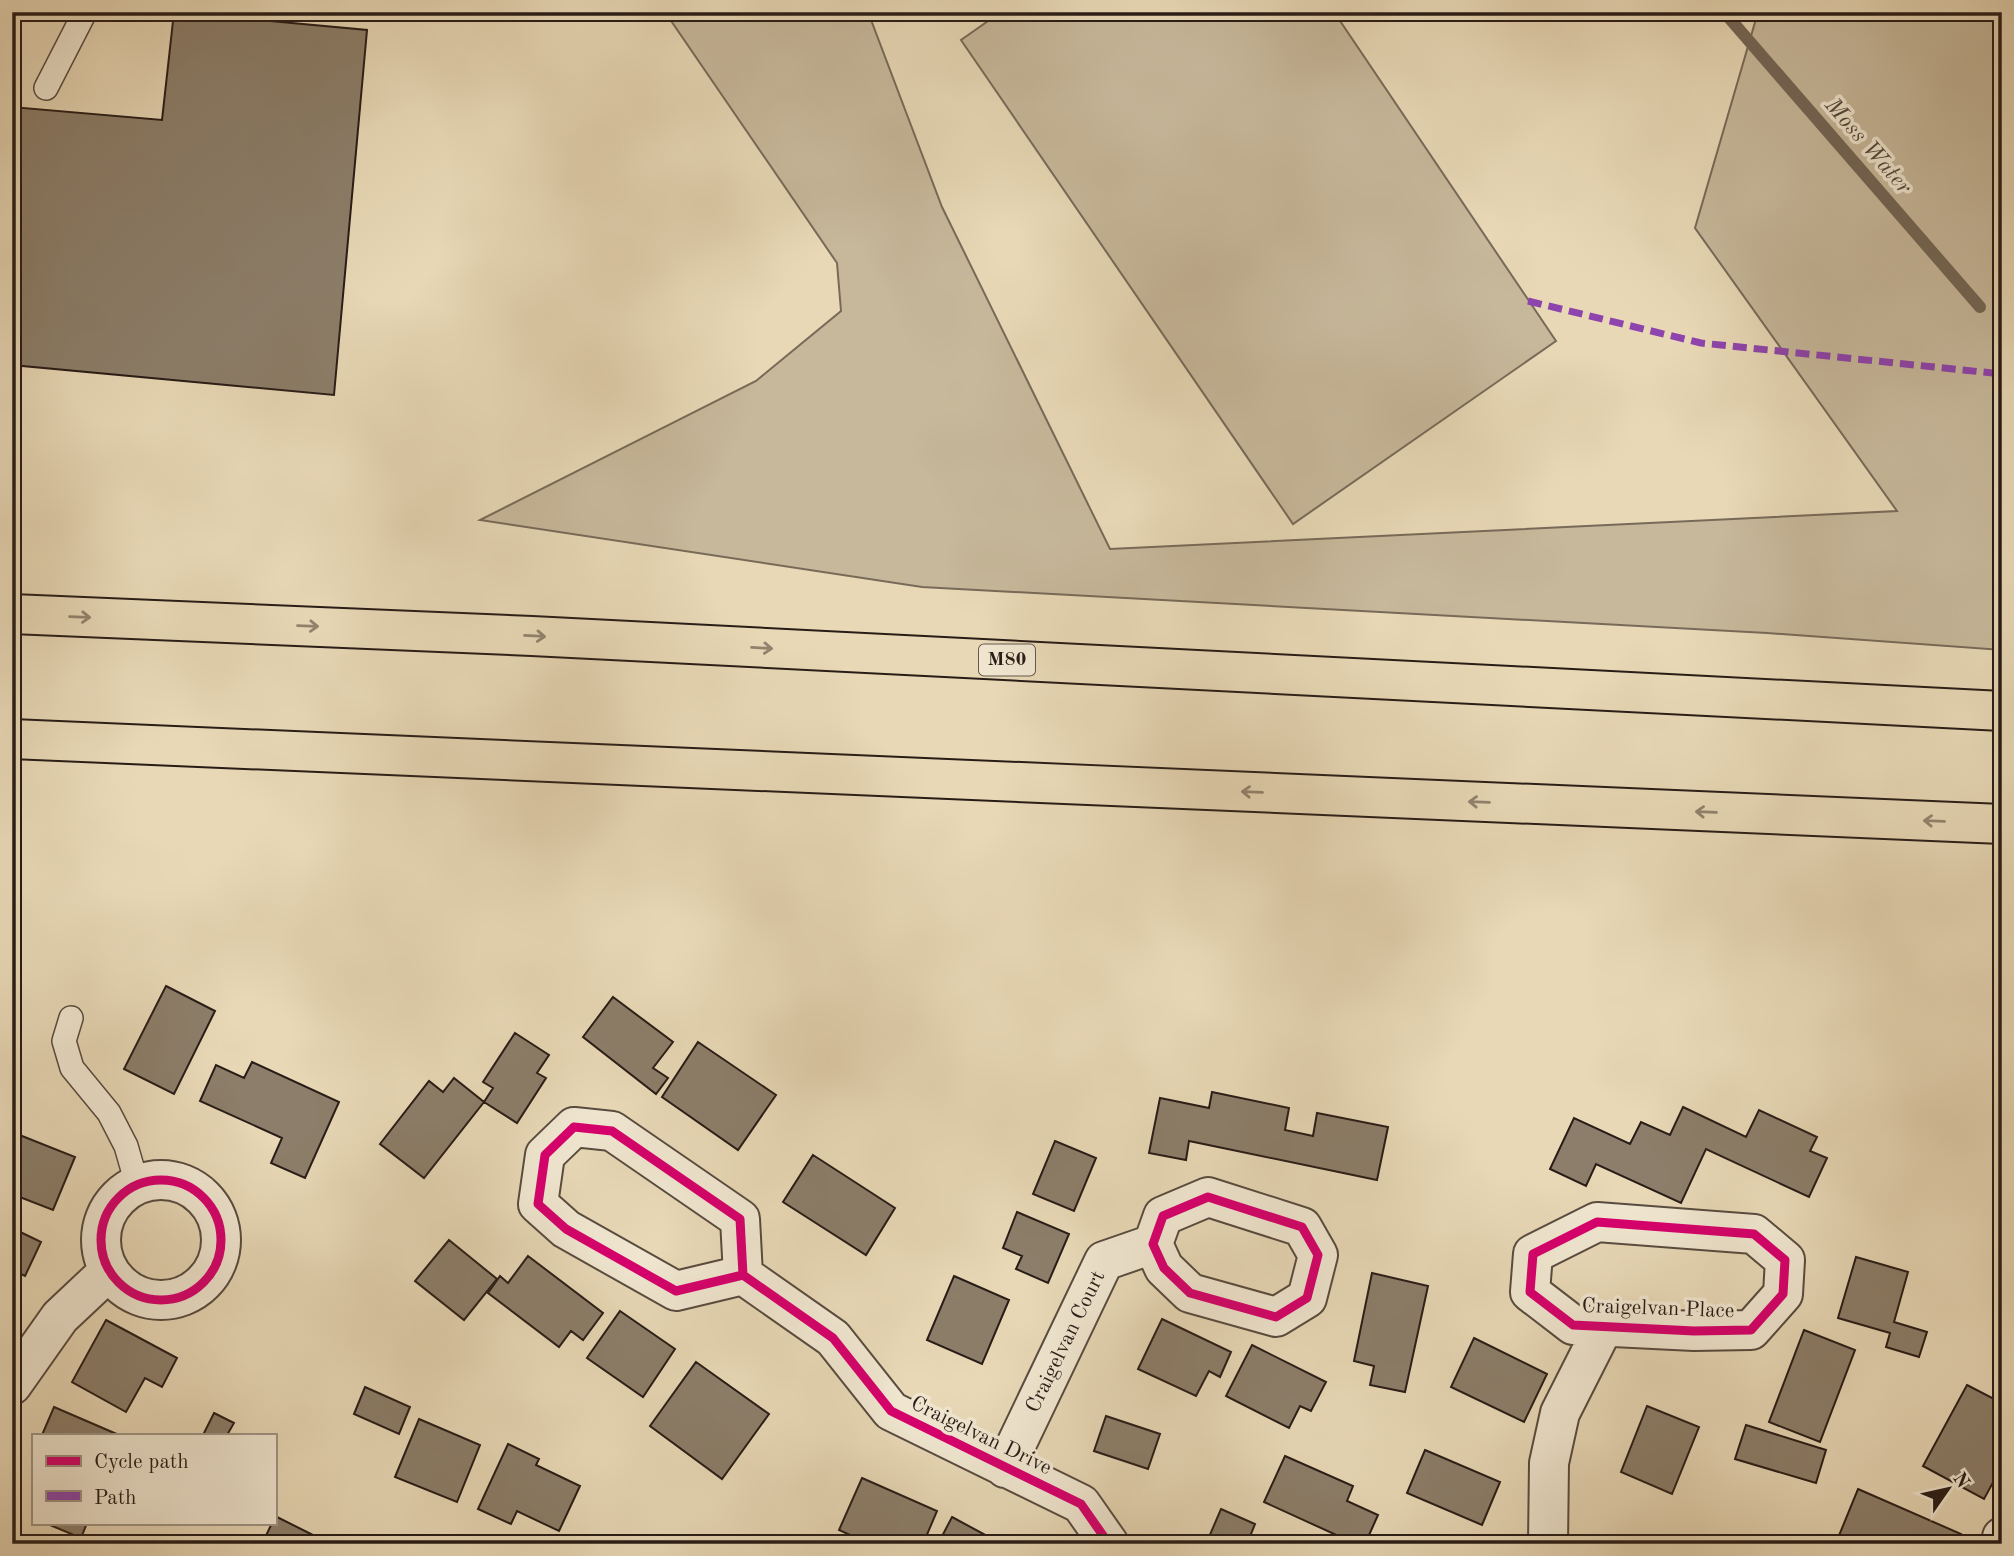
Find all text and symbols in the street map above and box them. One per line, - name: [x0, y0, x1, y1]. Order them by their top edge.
- water label: Moss Water: [1820, 93, 1916, 199]
- one-way arrow: [69, 610, 92, 623]
- one-way arrow: [296, 620, 319, 633]
- one-way arrow: [523, 630, 546, 643]
- one-way arrow: [750, 641, 773, 654]
- road number: M80: [979, 645, 1035, 676]
- one-way arrow: [1240, 786, 1263, 799]
- one-way arrow: [1468, 795, 1491, 808]
- one-way arrow: [1695, 805, 1718, 818]
- one-way arrow: [1922, 815, 1945, 828]
- street label: Craigelvan Court: [1023, 1268, 1109, 1416]
- street label: Craigelvan Place: [1581, 1296, 1735, 1322]
- street label: Craigelvan Drive: [907, 1393, 1055, 1479]
- legend: [32, 1434, 276, 1524]
- text: Cycle path: [94, 1452, 189, 1473]
- north arrow: [1912, 1454, 1982, 1524]
- text: N: [1948, 1470, 1972, 1493]
- text: Path: [94, 1488, 137, 1509]

